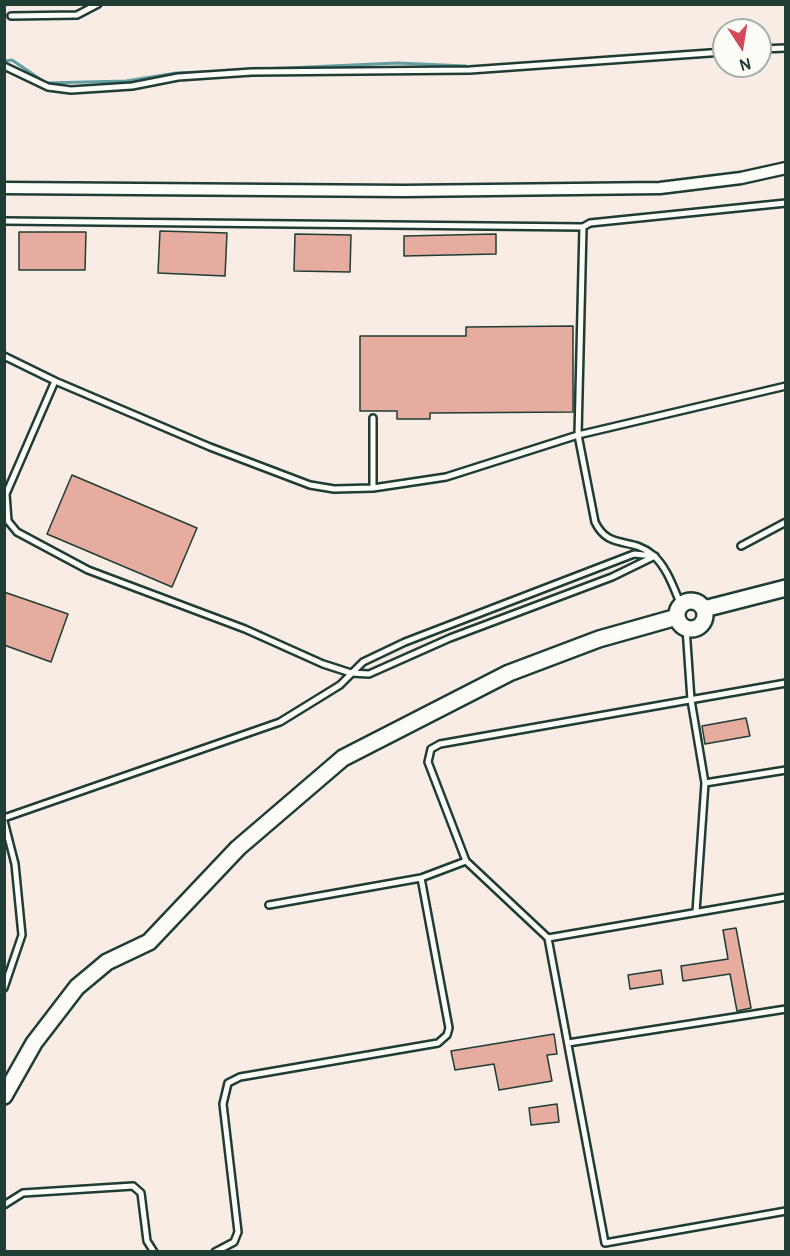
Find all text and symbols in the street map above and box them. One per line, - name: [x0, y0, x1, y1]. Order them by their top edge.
- north arrow: [712, 18, 772, 78]
- text: N: [738, 53, 753, 75]

